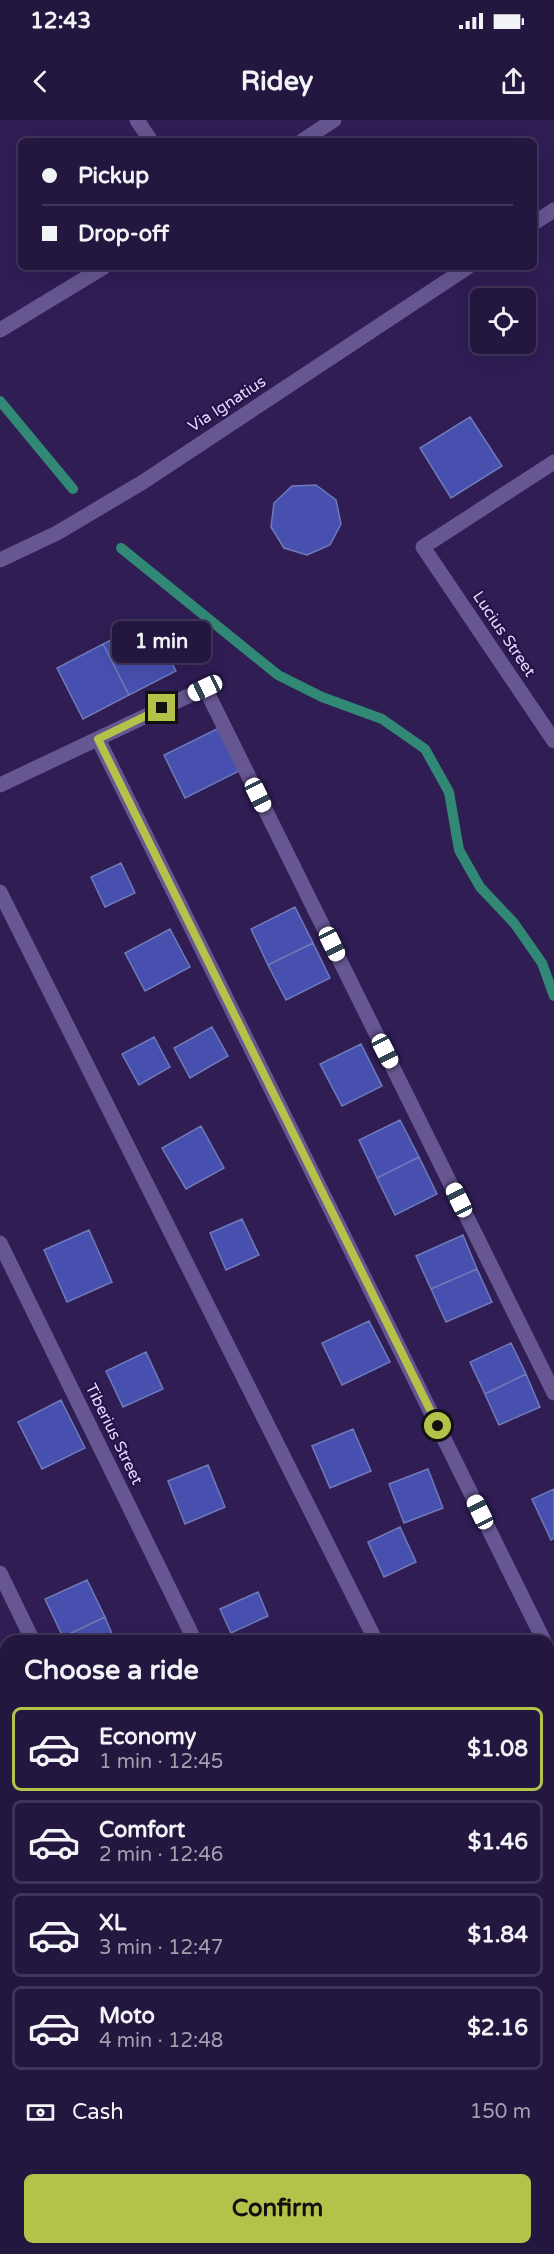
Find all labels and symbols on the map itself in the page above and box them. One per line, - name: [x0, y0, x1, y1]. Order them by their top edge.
- street label: Via Ignatius: [184, 371, 270, 437]
- street label: Lucius Street: [468, 587, 540, 681]
- callout: 1 min: [112, 621, 212, 663]
- car: [185, 672, 225, 704]
- route end: [148, 694, 175, 721]
- car: [242, 775, 274, 815]
- car: [316, 924, 348, 964]
- car: [369, 1031, 401, 1071]
- car: [443, 1180, 475, 1220]
- street label: Tiberius Street: [81, 1380, 147, 1488]
- route start: [424, 1412, 451, 1439]
- car: [464, 1492, 496, 1532]

